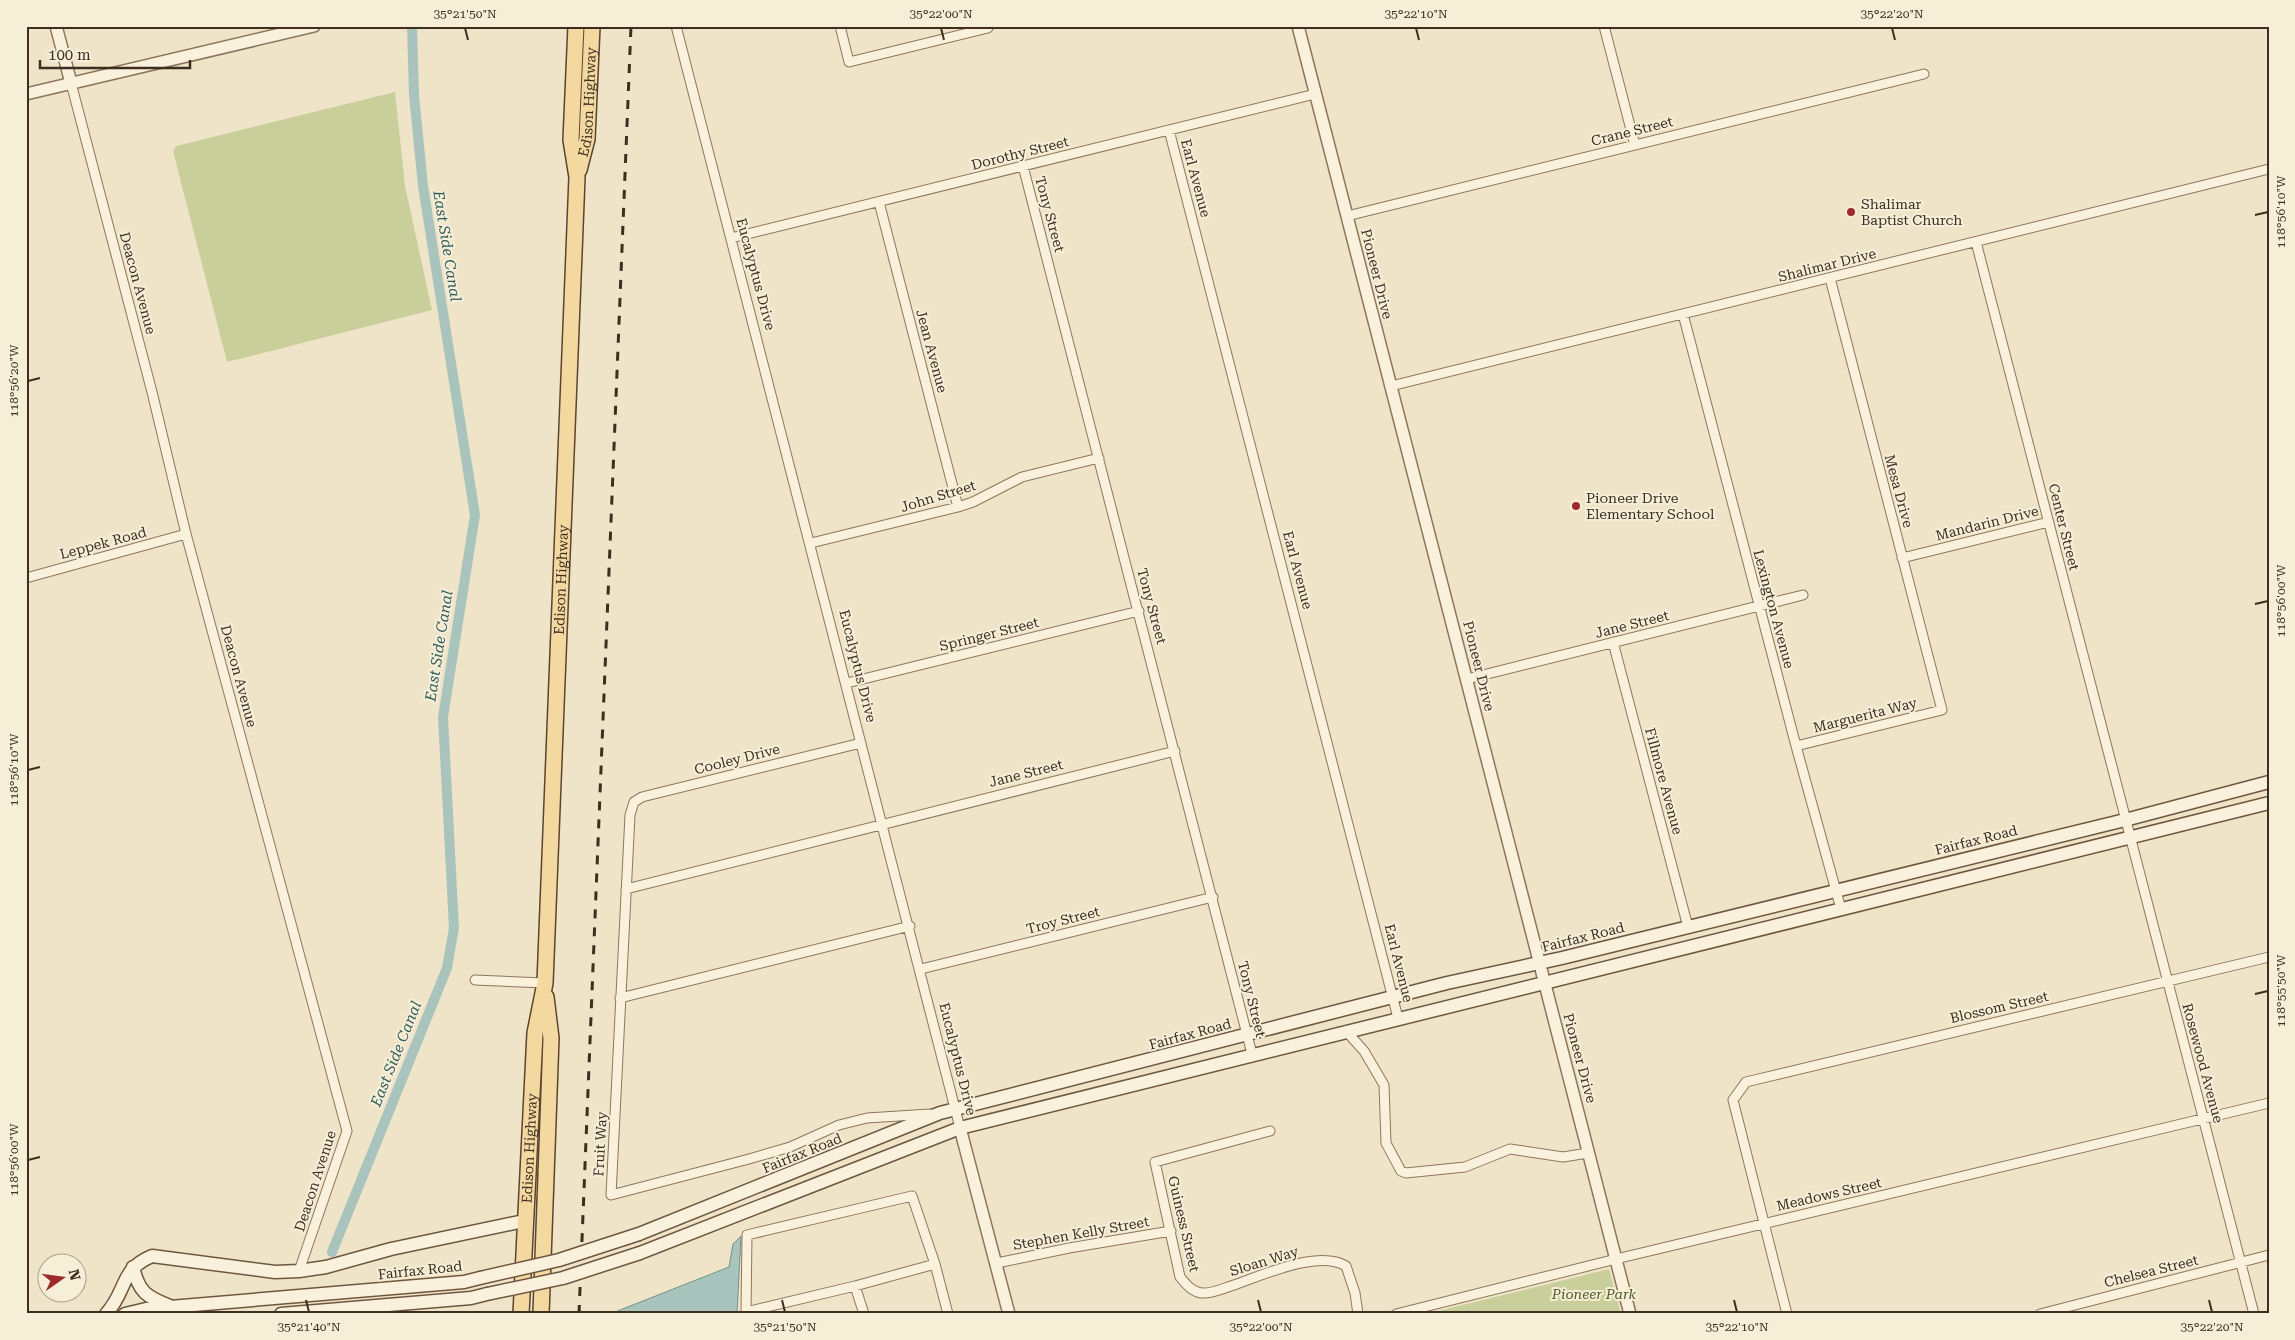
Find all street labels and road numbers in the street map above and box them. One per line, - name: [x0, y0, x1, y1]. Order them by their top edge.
- street label: Edison Highway: [575, 46, 599, 159]
- street label: Crane Street: [1589, 113, 1675, 149]
- street label: Dorothy Street: [970, 133, 1070, 173]
- street label: Earl Avenue: [1178, 137, 1214, 219]
- street label: Tony Street: [1032, 174, 1068, 254]
- street label: Eucalyptus Drive: [733, 216, 779, 332]
- street label: Pioneer Drive: [1358, 227, 1396, 321]
- street label: Deacon Avenue: [117, 230, 159, 336]
- street label: Shalimar Drive: [1776, 245, 1878, 285]
- street label: Jean Avenue: [913, 308, 951, 395]
- street label: Mesa Drive: [1882, 453, 1917, 530]
- street label: John Street: [898, 477, 978, 515]
- street label: Center Street: [2045, 482, 2083, 572]
- street label: Mandarin Drive: [1934, 502, 2041, 544]
- street label: Leppek Road: [58, 524, 148, 562]
- street label: Edison Highway: [551, 524, 571, 635]
- street label: Earl Avenue: [1280, 529, 1316, 611]
- street label: Lexington Avenue: [1750, 548, 1798, 670]
- street label: Tony Street: [1134, 566, 1170, 646]
- street label: Jane Street: [1593, 607, 1671, 641]
- street label: Eucalyptus Drive: [836, 608, 880, 724]
- street label: Springer Street: [938, 614, 1040, 654]
- street label: Pioneer Drive: [1460, 619, 1498, 713]
- street label: Deacon Avenue: [218, 623, 260, 729]
- street label: Marguerita Way: [1811, 694, 1919, 736]
- street label: Fillmore Avenue: [1642, 726, 1686, 836]
- street label: Cooley Drive: [693, 741, 782, 777]
- street label: Jane Street: [987, 756, 1065, 790]
- street label: Fairfax Road: [1933, 822, 2019, 858]
- street label: Troy Street: [1025, 903, 1101, 937]
- street label: Fairfax Road: [1540, 919, 1626, 955]
- street label: Earl Avenue: [1382, 922, 1417, 1004]
- street label: Tony Street: [1235, 959, 1269, 1039]
- street label: Blossom Street: [1948, 988, 2050, 1026]
- street label: Eucalyptus Drive: [936, 1001, 980, 1117]
- street label: Rosewood Avenue: [2179, 1001, 2227, 1125]
- street label: Pioneer Drive: [1560, 1011, 1600, 1105]
- street label: Fairfax Road: [1147, 1015, 1233, 1053]
- street label: Edison Highway: [519, 1092, 540, 1204]
- street label: Fruit Way: [590, 1110, 610, 1177]
- street label: Deacon Avenue: [291, 1128, 339, 1233]
- street label: Fairfax Road: [760, 1130, 844, 1176]
- street label: Guiness Street: [1165, 1174, 1203, 1274]
- street label: Meadows Street: [1775, 1174, 1883, 1214]
- street label: Stephen Kelly Street: [1012, 1213, 1150, 1253]
- street label: Sloan Way: [1228, 1243, 1301, 1279]
- street label: Chelsea Street: [2102, 1252, 2200, 1290]
- street label: Fairfax Road: [377, 1258, 463, 1282]

